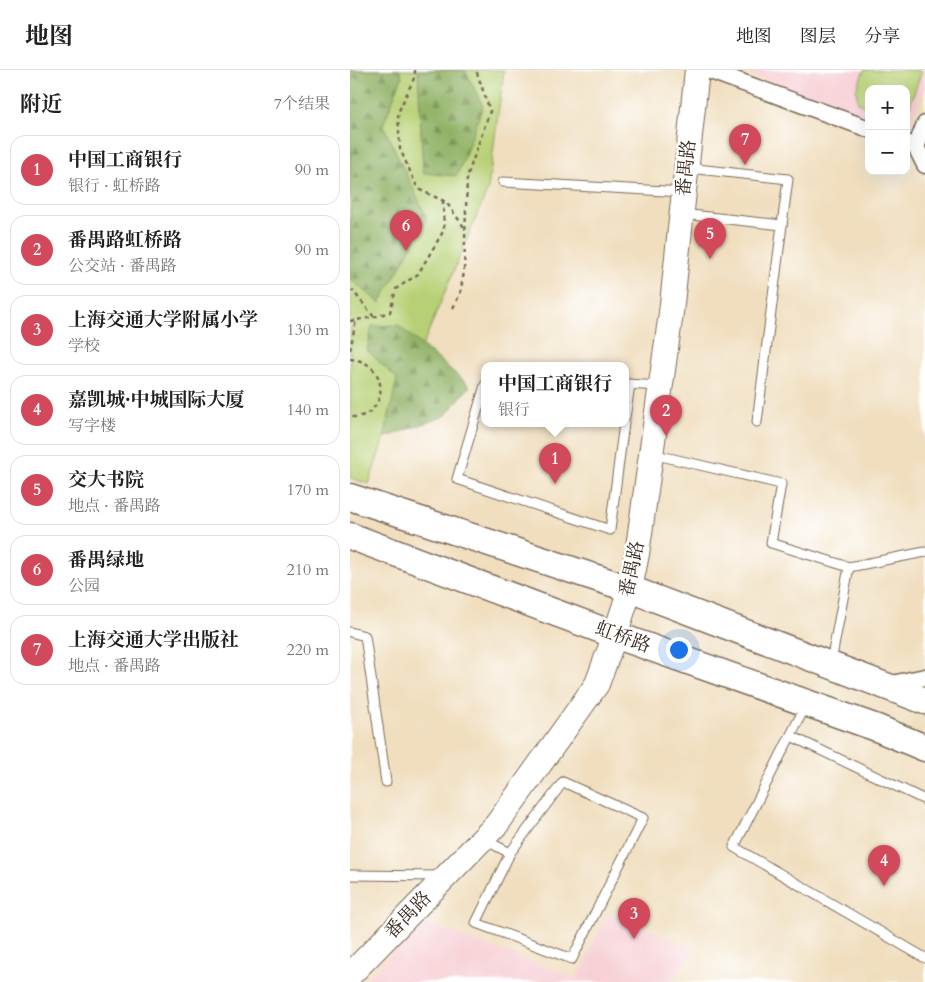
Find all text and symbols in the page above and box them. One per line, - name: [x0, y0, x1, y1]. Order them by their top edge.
- text: 地图: [25, 20, 73, 53]
- text: 地图: [736, 24, 772, 49]
- text: 图层: [800, 24, 836, 49]
- text: 分享: [864, 24, 900, 49]
- map controls: [865, 85, 910, 175]
- button: +: [865, 85, 910, 130]
- text: 附近: [20, 90, 62, 119]
- text: 7个结果: [274, 93, 330, 115]
- pin: 7: [729, 124, 761, 165]
- button: −: [865, 130, 910, 175]
- street label: 番禺路: [670, 138, 702, 198]
- text: 中国工商银行: [68, 147, 182, 173]
- text: 1: [33, 159, 41, 181]
- text: 90 m: [295, 159, 329, 181]
- text: 银行 · 虹桥路: [68, 175, 161, 197]
- pin: 6: [390, 210, 422, 251]
- pin: 5: [694, 218, 726, 259]
- text: 番禺路虹桥路: [68, 227, 182, 253]
- text: 2: [33, 239, 41, 261]
- text: 90 m: [295, 239, 329, 261]
- text: 公交站 · 番禺路: [68, 255, 177, 277]
- text: 上海交通大学附属小学: [68, 307, 258, 333]
- text: 3: [33, 319, 41, 341]
- text: 130 m: [287, 319, 329, 341]
- text: 学校: [68, 335, 100, 357]
- popup: [481, 362, 629, 427]
- text: 中国工商银行: [498, 371, 612, 397]
- text: 嘉凯城·中城国际大厦: [68, 387, 245, 413]
- pin: 2: [650, 395, 682, 436]
- text: 4: [33, 399, 41, 421]
- text: 140 m: [287, 399, 329, 421]
- text: 银行: [498, 399, 530, 421]
- text: 写字楼: [68, 415, 116, 437]
- pin: 1: [539, 443, 571, 484]
- text: 交大书院: [68, 467, 144, 493]
- text: 5: [33, 479, 41, 501]
- text: 170 m: [287, 479, 329, 501]
- text: 地点 · 番禺路: [68, 495, 161, 517]
- street label: 番禺路: [613, 538, 651, 600]
- text: 番禺绿地: [68, 547, 144, 573]
- text: 6: [33, 559, 41, 581]
- text: 210 m: [287, 559, 329, 581]
- text: 公园: [68, 575, 100, 597]
- street label: 虹桥路: [592, 615, 654, 659]
- text: 上海交通大学出版社: [68, 627, 239, 653]
- your location: [666, 637, 692, 663]
- text: 7: [33, 639, 41, 661]
- text: 220 m: [287, 639, 329, 661]
- text: 地点 · 番禺路: [68, 655, 161, 677]
- pin: 4: [868, 845, 900, 886]
- street label: 番禺路: [379, 885, 437, 945]
- pin: 3: [618, 898, 650, 939]

